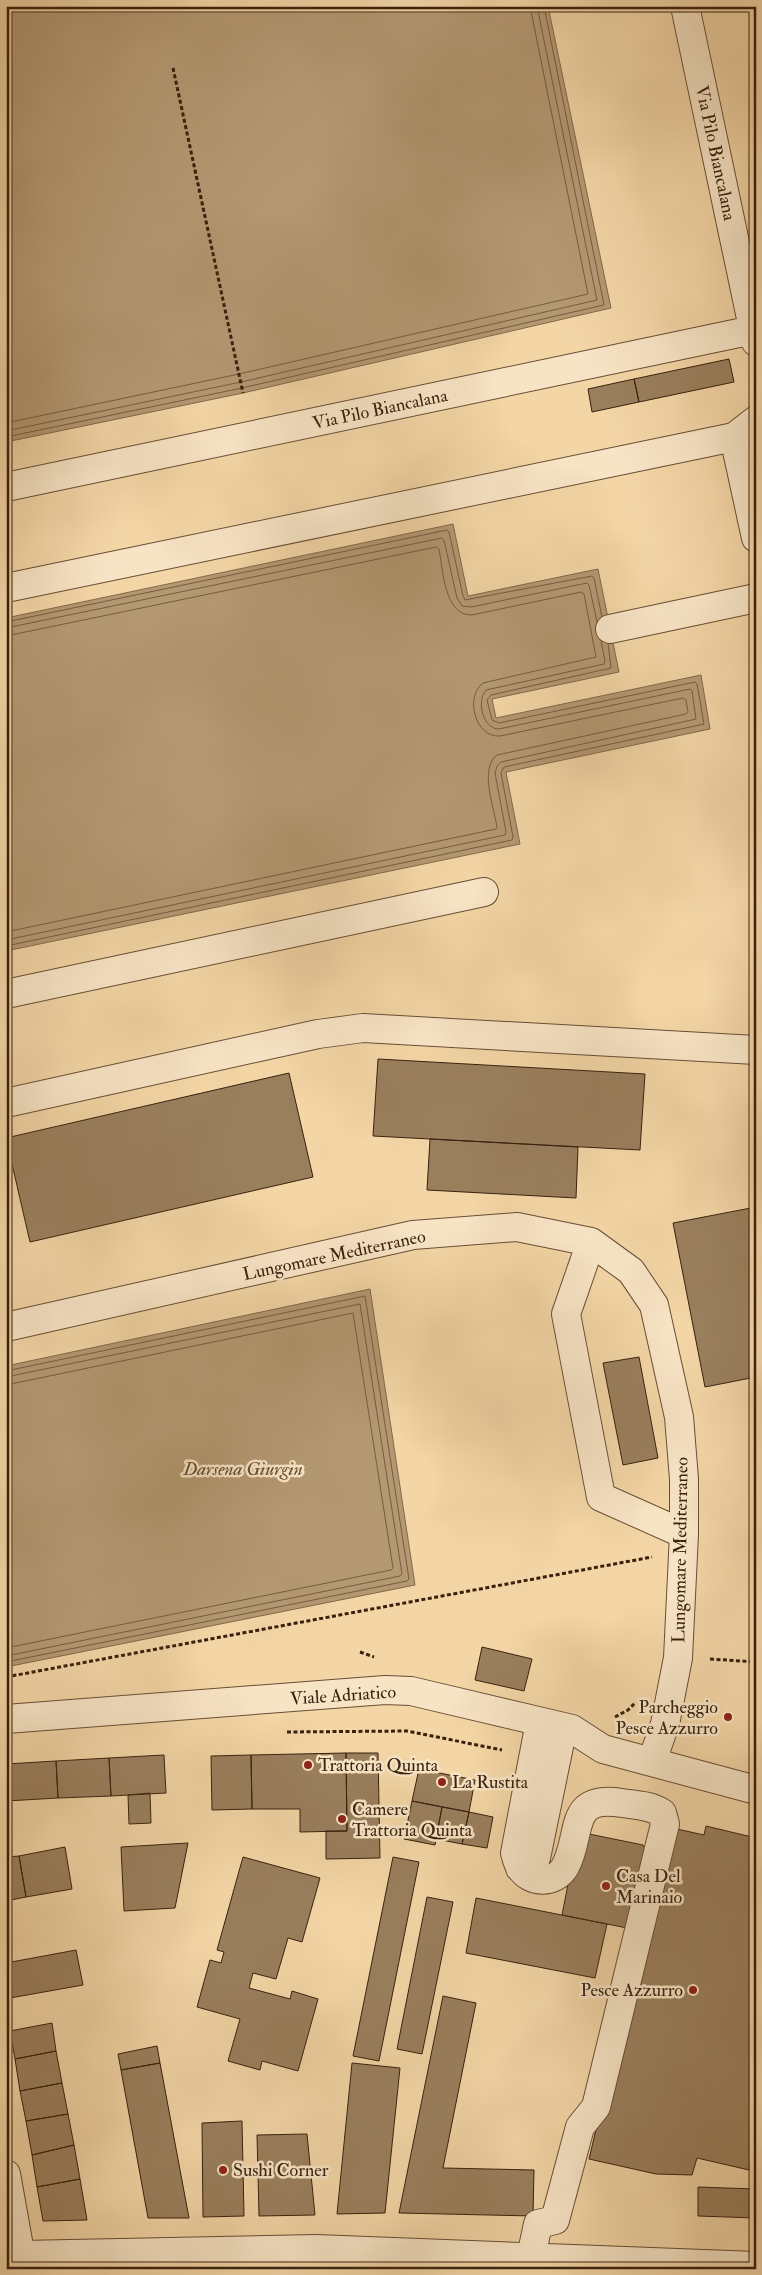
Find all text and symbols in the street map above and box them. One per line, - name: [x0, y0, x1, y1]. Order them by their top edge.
- street label: Via Pilo Biancalana: [690, 84, 741, 223]
- street label: Via Pilo Biancalana: [311, 384, 450, 435]
- street label: Lungomare Mediterraneo: [241, 1225, 428, 1286]
- street label: Lungomare Mediterraneo: [667, 1456, 694, 1643]
- water label: Darsena Giurgin: [182, 1457, 303, 1481]
- street label: Viale Adriatico: [289, 1680, 397, 1711]
- place label: Parcheggio Pesce Azzurro: [615, 1696, 718, 1740]
- marker: Parcheggio Pesce Azzurro: [722, 1711, 734, 1723]
- place label: Trattoria Quinta: [318, 1754, 439, 1777]
- marker: Trattoria Quinta: [302, 1759, 314, 1771]
- place label: La Rustita: [452, 1771, 529, 1794]
- marker: La Rustita: [436, 1776, 448, 1788]
- place label: Camere Trattoria Quinta: [352, 1798, 473, 1842]
- marker: Camere Trattoria Quinta: [336, 1813, 348, 1825]
- place label: Casa Del Marinaio: [616, 1865, 683, 1909]
- marker: Casa Del Marinaio: [600, 1880, 612, 1892]
- place label: Pesce Azzurro: [580, 1979, 683, 2002]
- marker: Pesce Azzurro: [687, 1984, 699, 1996]
- place label: Sushi Corner: [233, 2159, 329, 2182]
- marker: Sushi Corner: [217, 2164, 229, 2176]

